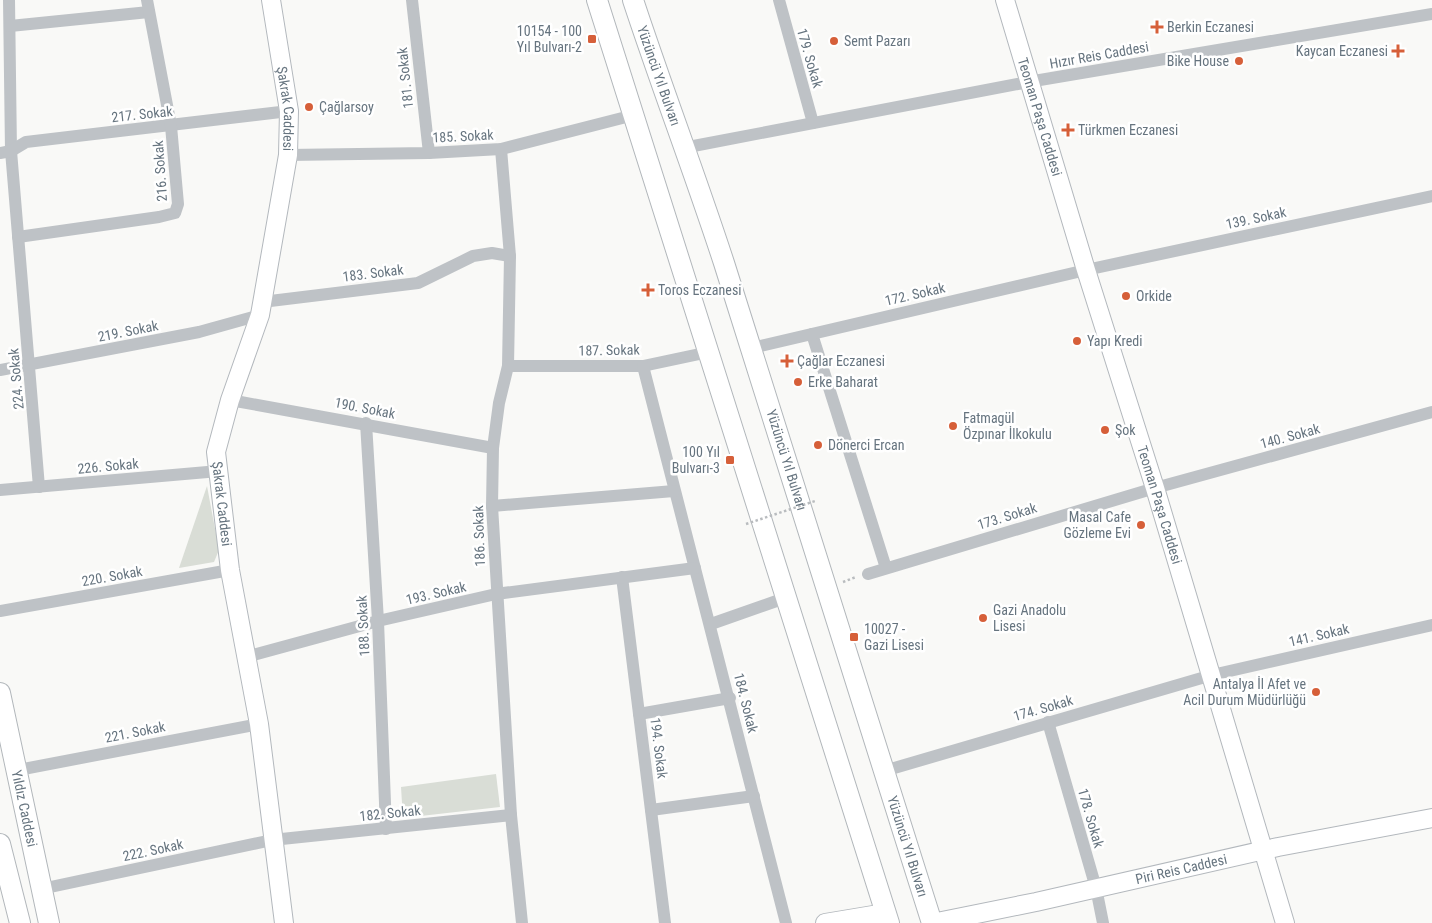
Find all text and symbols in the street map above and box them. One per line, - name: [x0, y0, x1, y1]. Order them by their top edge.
- place label: Berkin Eczanesi: [1167, 19, 1254, 35]
- marker: Berkin Eczanesi: [1151, 21, 1163, 33]
- place label: 10154 - 100 Yıl Bulvarı-2: [517, 23, 582, 55]
- street label: Yüzüncü Yıl Bulvarı: [634, 24, 684, 128]
- street label: 179. Sokak: [794, 26, 826, 90]
- marker: 10154 - 100 Yıl Bulvarı-2: [586, 33, 598, 45]
- place label: Semt Pazarı: [844, 33, 911, 49]
- marker: Semt Pazarı: [828, 35, 840, 47]
- street label: Hızır Reis Caddesi: [1048, 38, 1150, 72]
- place label: Kaycan Eczanesi: [1296, 43, 1388, 59]
- marker: Kaycan Eczanesi: [1392, 45, 1404, 57]
- street label: 181. Sokak: [394, 46, 416, 109]
- place label: Bike House: [1167, 53, 1229, 69]
- marker: Bike House: [1233, 55, 1245, 67]
- street label: Teoman Paşa Caddesi: [1015, 56, 1065, 178]
- street label: Şakrak Caddesi: [274, 65, 297, 151]
- place label: Çağlarsoy: [319, 99, 374, 115]
- marker: Çağlarsoy: [303, 101, 315, 113]
- street label: 217. Sokak: [111, 103, 174, 125]
- place label: Türkmen Eczanesi: [1078, 122, 1178, 138]
- marker: Türkmen Eczanesi: [1062, 124, 1074, 136]
- street label: 185. Sokak: [432, 126, 495, 146]
- street label: 216. Sokak: [150, 139, 170, 202]
- street label: 139. Sokak: [1224, 204, 1288, 232]
- street label: 183. Sokak: [342, 261, 405, 285]
- street label: 172. Sokak: [883, 279, 947, 309]
- place label: Toros Eczanesi: [658, 282, 741, 298]
- marker: Toros Eczanesi: [642, 284, 654, 296]
- place label: Orkide: [1136, 288, 1172, 304]
- marker: Orkide: [1120, 290, 1132, 302]
- street label: 219. Sokak: [96, 317, 160, 345]
- place label: Yapı Kredi: [1087, 333, 1142, 349]
- marker: Yapı Kredi: [1071, 335, 1083, 347]
- street label: 187. Sokak: [578, 341, 640, 359]
- street label: 224. Sokak: [5, 347, 27, 410]
- place label: Çağlar Eczanesi: [797, 353, 885, 369]
- marker: Çağlar Eczanesi: [781, 355, 793, 367]
- place label: Erke Baharat: [808, 374, 878, 390]
- marker: Erke Baharat: [792, 376, 804, 388]
- street label: 190. Sokak: [333, 394, 397, 422]
- street label: Yüzüncü Yıl Bulvarı: [763, 407, 810, 512]
- place label: Fatmagül Özpınar İlkokulu: [963, 410, 1052, 442]
- marker: Fatmagül Özpınar İlkokulu: [947, 420, 959, 432]
- street label: 140. Sokak: [1258, 420, 1322, 452]
- place label: Şok: [1115, 422, 1136, 438]
- marker: Şok: [1099, 424, 1111, 436]
- place label: Dönerci Ercan: [828, 437, 904, 453]
- marker: Dönerci Ercan: [812, 439, 824, 451]
- place label: 100 Yıl Bulvarı-3: [672, 444, 720, 476]
- street label: Teoman Paşa Caddesi: [1134, 444, 1185, 566]
- marker: 100 Yıl Bulvarı-3: [724, 454, 736, 466]
- street label: 226. Sokak: [77, 455, 140, 477]
- street label: Şakrak Caddesi: [209, 460, 235, 547]
- street label: 173. Sokak: [975, 499, 1039, 533]
- street label: 186. Sokak: [470, 504, 488, 567]
- place label: Masal Cafe Gözleme Evi: [1064, 509, 1131, 541]
- marker: Masal Cafe Gözleme Evi: [1135, 519, 1147, 531]
- street label: 220. Sokak: [80, 563, 144, 589]
- street label: 193. Sokak: [404, 578, 468, 608]
- street label: 188. Sokak: [353, 594, 373, 657]
- place label: Gazi Anadolu Lisesi: [993, 602, 1066, 634]
- marker: Gazi Anadolu Lisesi: [977, 612, 989, 624]
- street label: 141. Sokak: [1287, 620, 1351, 650]
- place label: 10027 - Gazi Lisesi: [864, 621, 924, 653]
- marker: 10027 - Gazi Lisesi: [848, 631, 860, 643]
- street label: 184. Sokak: [731, 671, 761, 735]
- place label: Antalya İl Afet ve Acil Durum Müdürlüğü: [1183, 676, 1306, 708]
- marker: Antalya İl Afet ve Acil Durum Müdürlüğü: [1310, 686, 1322, 698]
- street label: 174. Sokak: [1011, 692, 1075, 724]
- street label: 194. Sokak: [647, 717, 671, 780]
- street label: 221. Sokak: [103, 718, 167, 746]
- street label: Yıldız Caddesi: [9, 768, 41, 848]
- street label: 178. Sokak: [1075, 786, 1107, 850]
- street label: Yüzüncü Yıl Bulvarı: [884, 794, 931, 899]
- street label: 182. Sokak: [359, 802, 422, 824]
- street label: 222. Sokak: [121, 836, 185, 864]
- street label: Piri Reis Caddesi: [1134, 851, 1228, 887]

